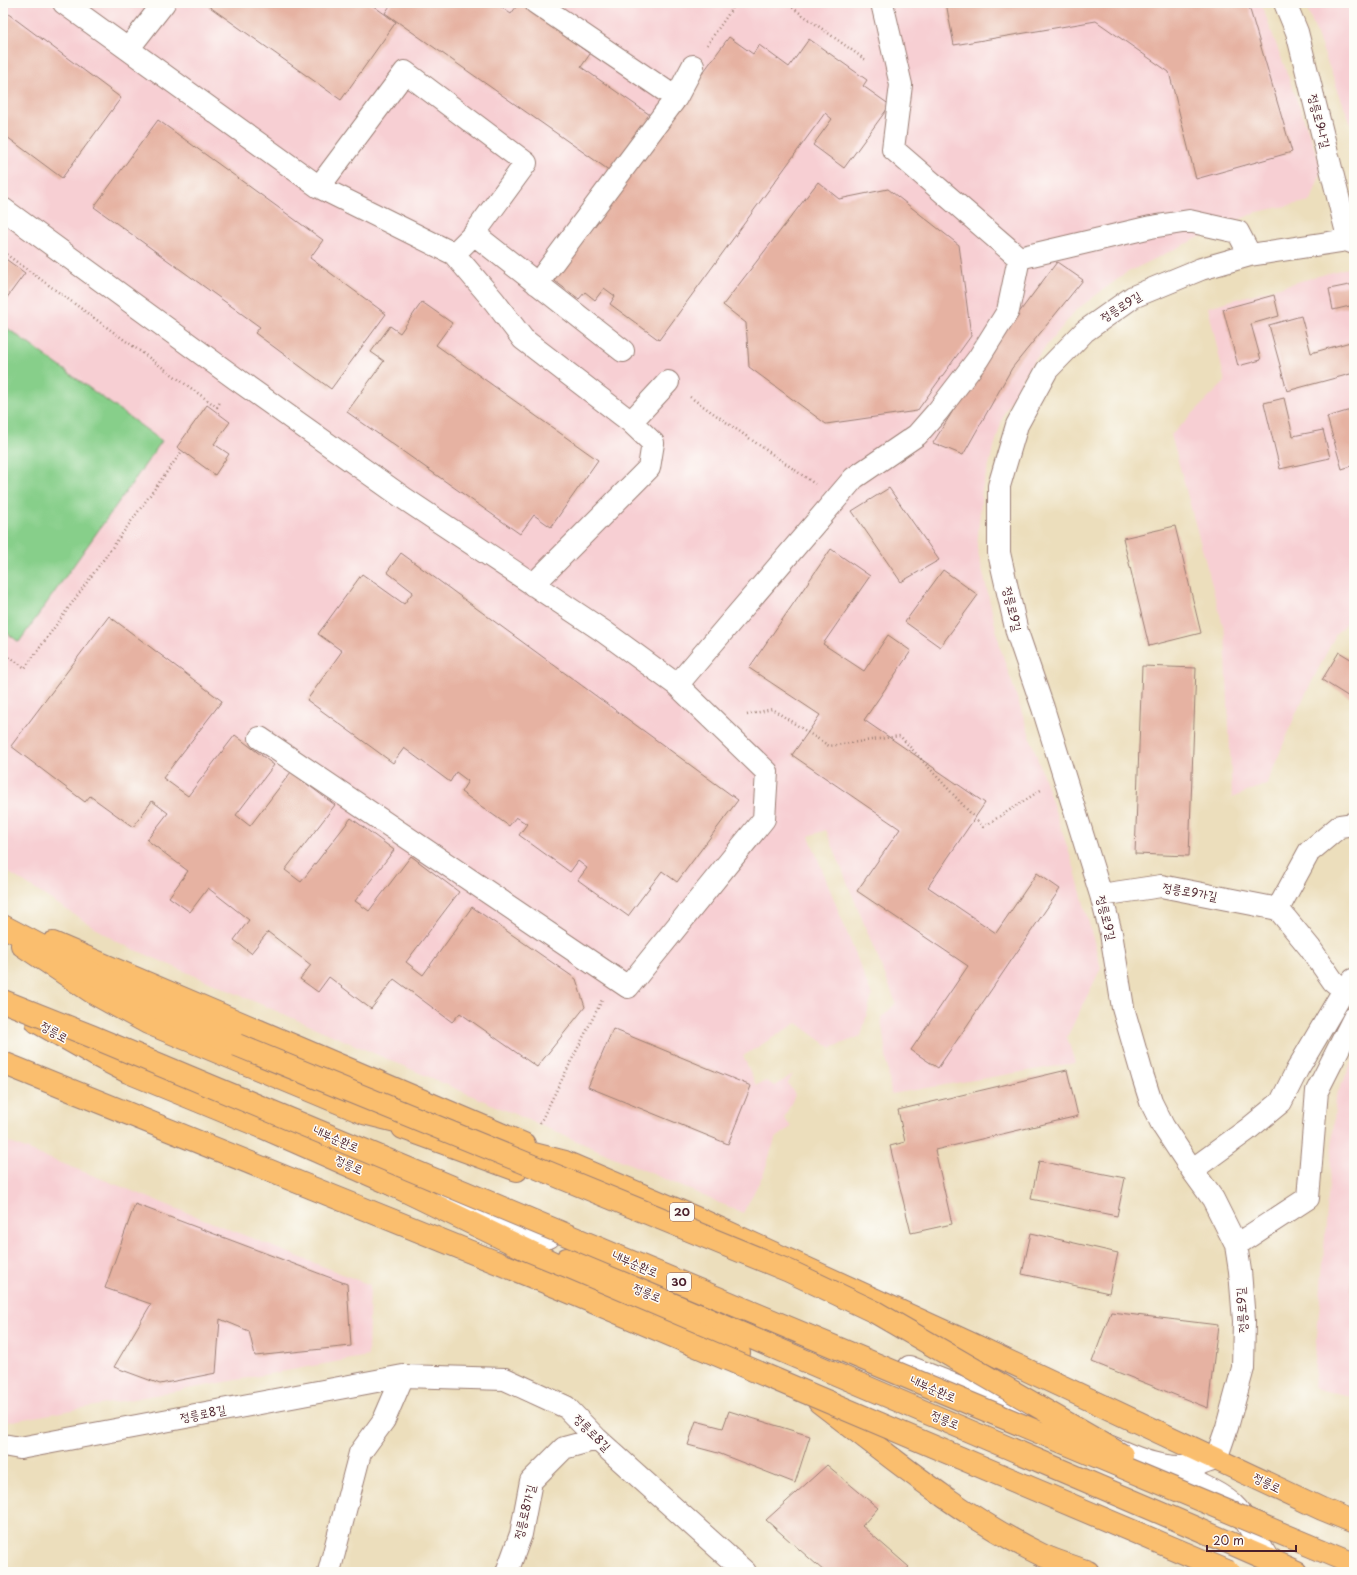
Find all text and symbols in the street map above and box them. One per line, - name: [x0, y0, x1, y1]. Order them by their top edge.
- street label: 정릉로9나길: [1305, 92, 1335, 150]
- street label: 정릉로9길: [1096, 286, 1145, 326]
- street label: 정릉로9길: [999, 585, 1027, 633]
- street label: 정릉로9가길: [1161, 877, 1219, 905]
- street label: 정릉로9길: [1093, 893, 1121, 942]
- street label: 정릉로: [37, 1016, 72, 1046]
- street label: 내부순환로: [311, 1120, 362, 1156]
- street label: 정릉로: [333, 1150, 366, 1178]
- road number: 20: [670, 1203, 694, 1221]
- street label: 내부순환로: [610, 1245, 661, 1281]
- road number: 30: [667, 1273, 691, 1291]
- street label: 정릉로: [631, 1278, 664, 1306]
- street label: 정릉로9길: [1231, 1286, 1251, 1333]
- street label: 내부순환로: [908, 1370, 959, 1406]
- street label: 정릉로8길: [178, 1400, 227, 1426]
- street label: 정릉로: [929, 1405, 962, 1433]
- street label: 정릉로8길: [570, 1410, 616, 1455]
- street label: 정릉로: [1250, 1468, 1284, 1497]
- street label: 정릉로8가길: [509, 1482, 540, 1541]
- scale bar: [1207, 1527, 1296, 1553]
- text: 20 m: [1213, 1531, 1244, 1549]

